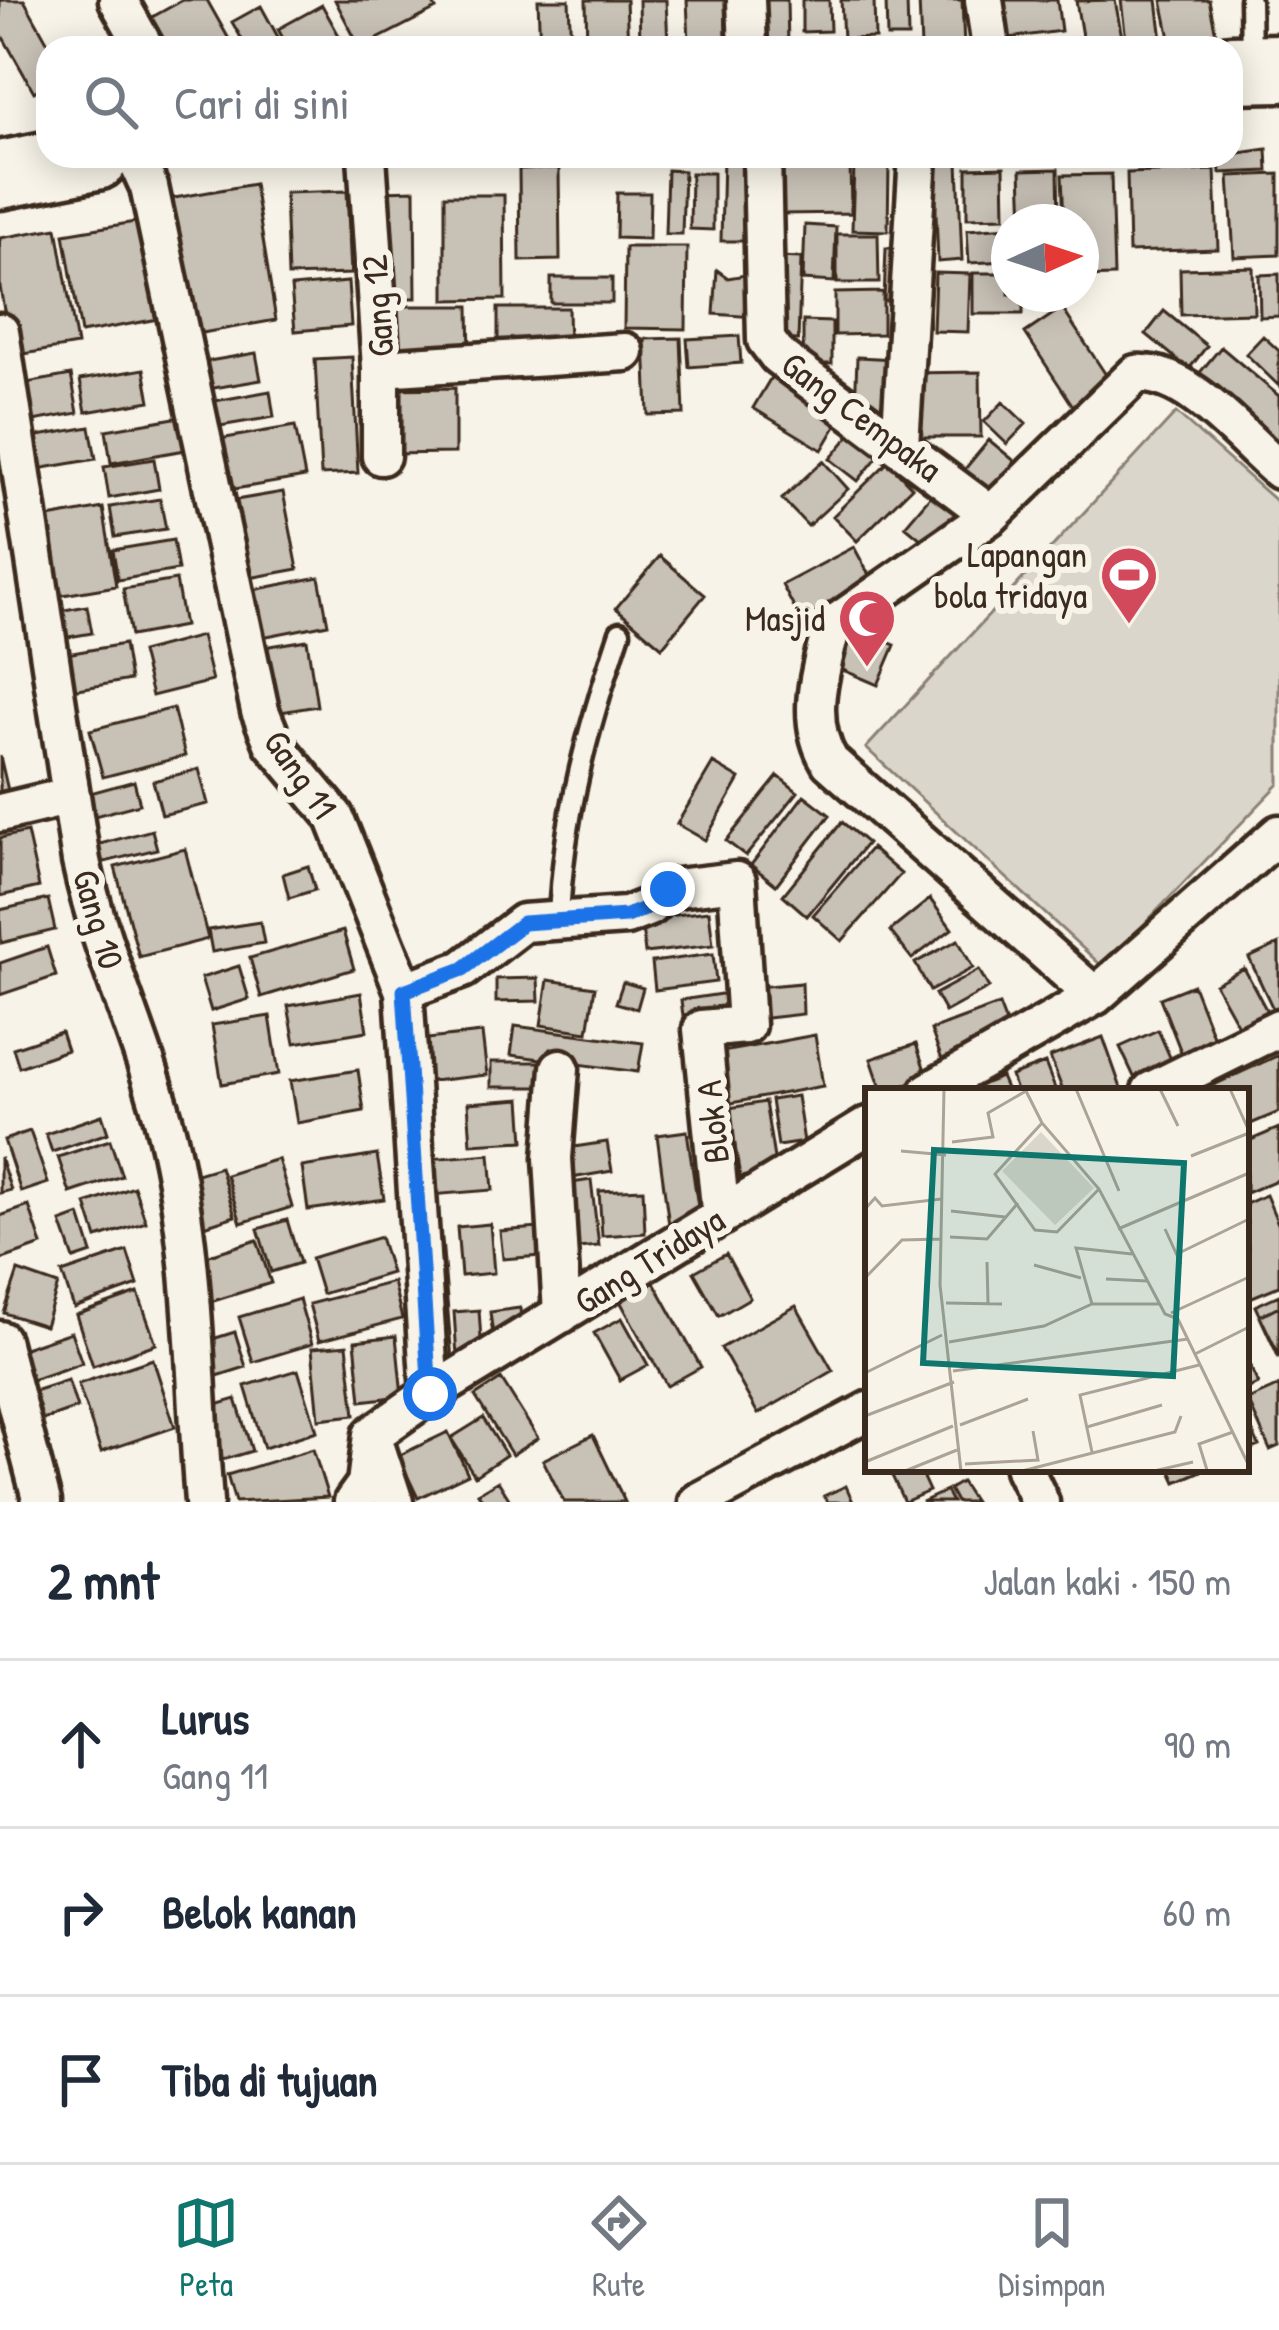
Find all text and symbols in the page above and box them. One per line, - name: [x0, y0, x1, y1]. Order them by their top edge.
- search box: [36, 36, 1243, 168]
- icon: search: [78, 69, 144, 135]
- text: Cari di sini: [174, 72, 350, 133]
- north arrow: [991, 204, 1099, 312]
- street label: Gang 12: [348, 253, 404, 359]
- street label: Gang Cempaka: [772, 339, 953, 492]
- place label: Lapangan bola tridaya: [934, 529, 1087, 619]
- sports icon: Lapangan bola tridaya: [1098, 544, 1160, 626]
- mosque icon: Masjid: [836, 587, 898, 669]
- place label: Masjid: [745, 593, 825, 642]
- street label: Gang 11: [253, 719, 350, 828]
- route end: [641, 862, 695, 916]
- street label: Gang 10: [62, 863, 137, 974]
- street label: Blok A: [683, 1078, 740, 1166]
- inset map: [865, 1088, 1249, 1472]
- street label: Gang Tridaya: [564, 1194, 733, 1325]
- route start: [403, 1367, 457, 1421]
- text: 2 mnt: [48, 1546, 159, 1615]
- text: Jalan kaki · 150 m: [983, 1554, 1231, 1607]
- text: Lurus: [162, 1687, 249, 1748]
- icon: ahead: [48, 1711, 114, 1777]
- text: 90 m: [1164, 1717, 1231, 1770]
- text: Gang 11: [162, 1748, 268, 1801]
- icon: right: [48, 1879, 114, 1945]
- text: Belok kanan: [162, 1881, 357, 1942]
- text: 60 m: [1162, 1885, 1231, 1938]
- icon: arrive: [48, 2047, 114, 2113]
- text: Tiba di tujuan: [162, 2049, 378, 2110]
- tab: Peta: [173, 2190, 239, 2306]
- tab: Rute: [586, 2190, 652, 2306]
- tab: Disimpan: [998, 2190, 1106, 2306]

